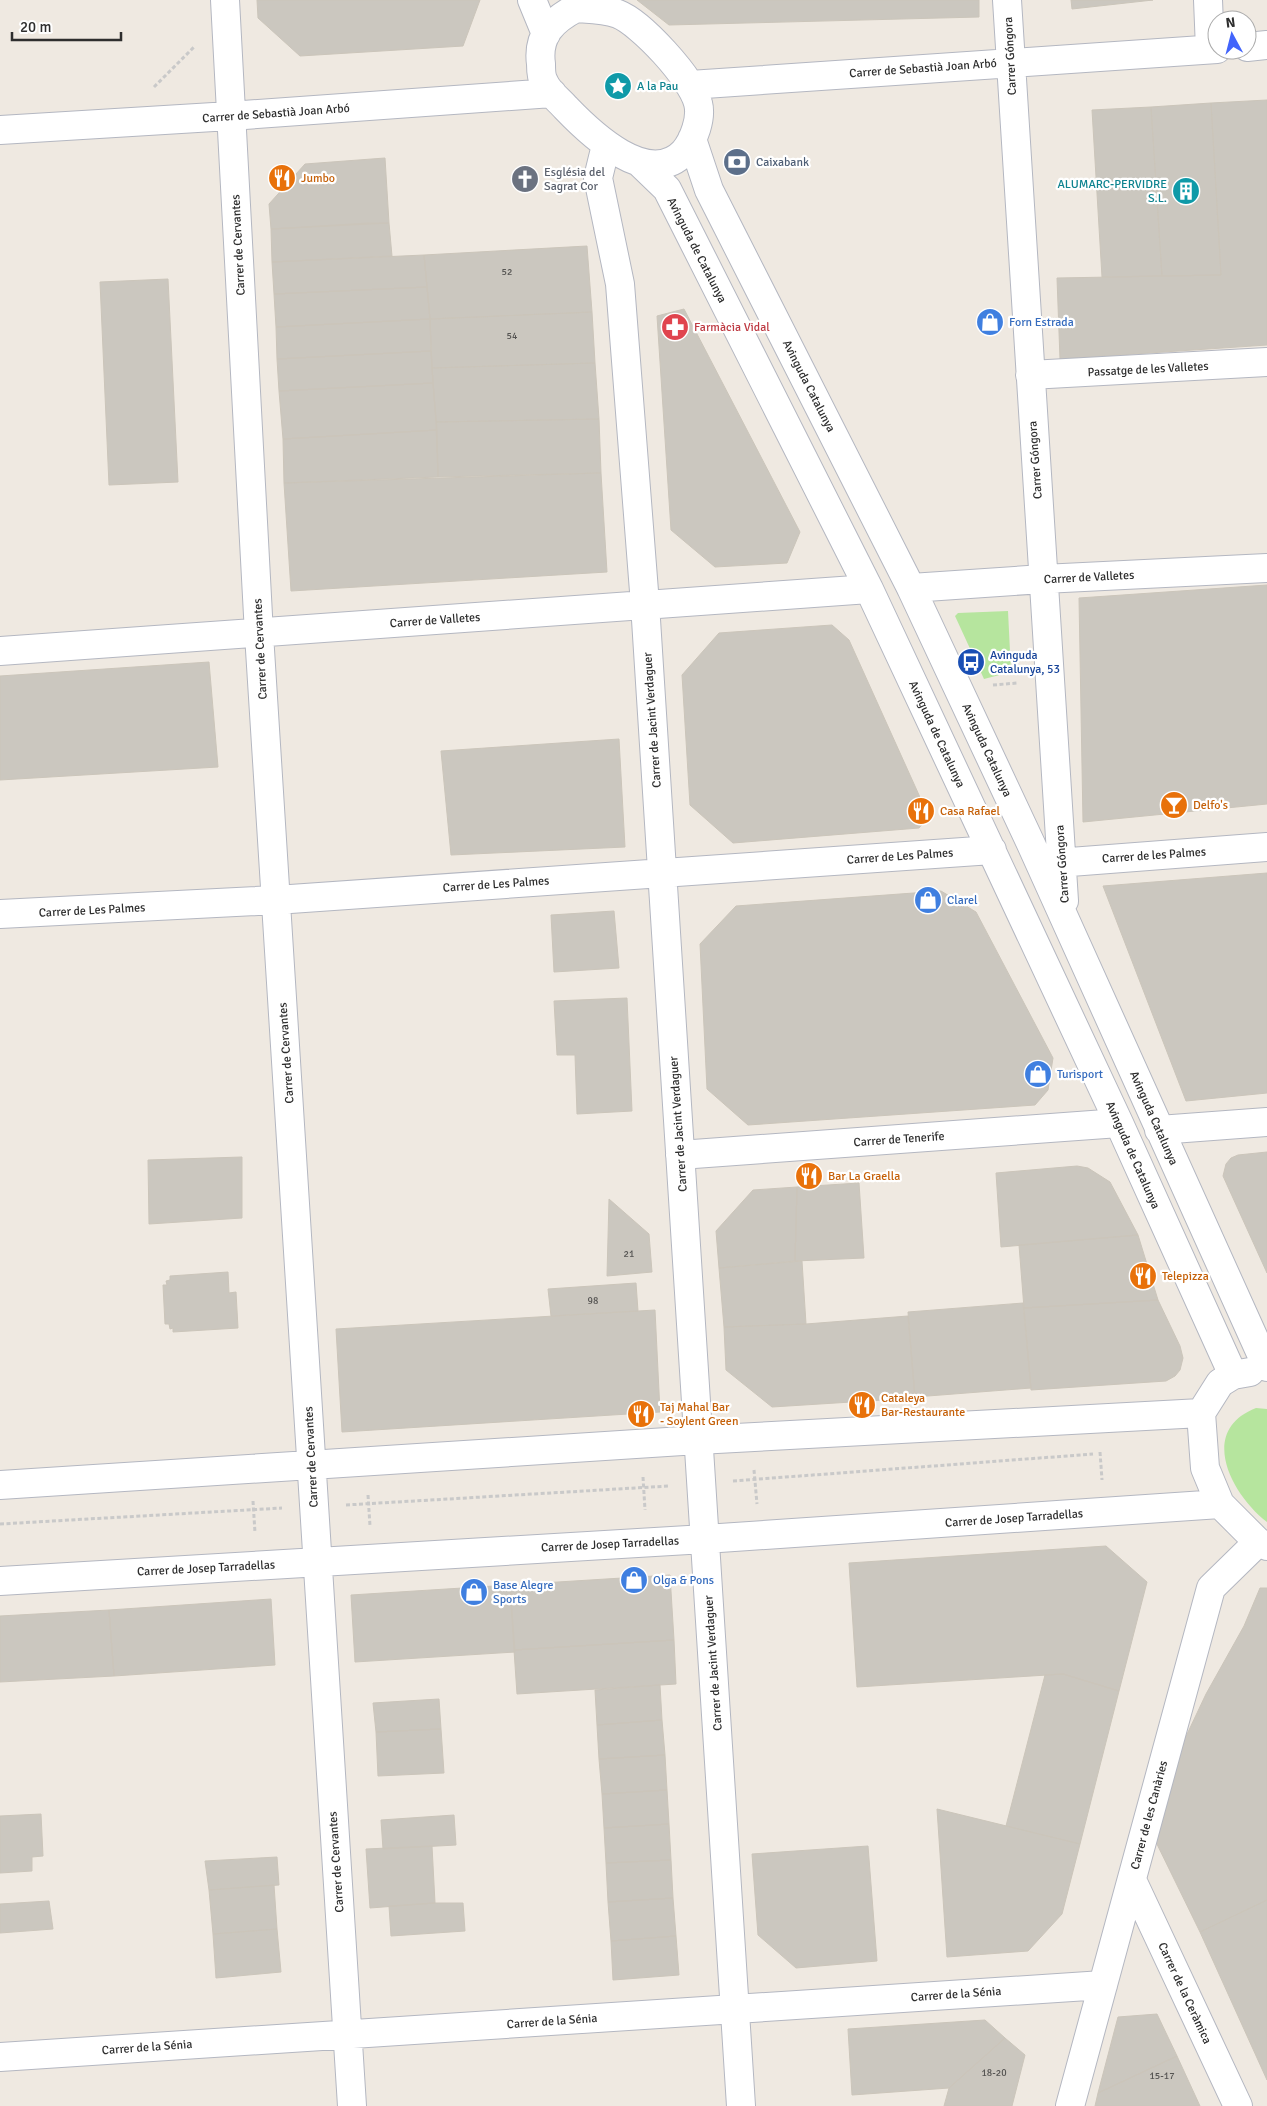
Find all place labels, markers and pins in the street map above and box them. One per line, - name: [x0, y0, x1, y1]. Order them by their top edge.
- place icon: A la Pau: [603, 71, 633, 101]
- place label: A la Pau: [637, 79, 678, 94]
- bank icon: Caixabank: [722, 147, 752, 177]
- place label: Caixabank: [756, 155, 809, 170]
- restaurant icon: Jumbo: [267, 163, 297, 193]
- church icon: Església del Sagrat Cor: [510, 164, 540, 194]
- place label: Església del Sagrat Cor: [544, 165, 605, 194]
- place label: Jumbo: [301, 171, 335, 186]
- building icon: ALUMARC-PERVIDRE S.L.: [1171, 176, 1201, 206]
- place label: ALUMARC-PERVIDRE S.L.: [1057, 177, 1167, 206]
- shop icon: Forn Estrada: [975, 307, 1005, 337]
- pharmacy icon: Farmàcia Vidal: [660, 312, 690, 342]
- place label: Forn Estrada: [1009, 315, 1074, 330]
- place label: Farmàcia Vidal: [694, 320, 770, 335]
- bus stop icon: Avinguda Catalunya, 53: [956, 647, 986, 677]
- place label: Avinguda Catalunya, 53: [990, 648, 1060, 677]
- bar icon: Delfo's: [1159, 790, 1189, 820]
- restaurant icon: Casa Rafael: [906, 796, 936, 826]
- place label: Delfo's: [1193, 798, 1228, 813]
- place label: Casa Rafael: [940, 804, 1000, 819]
- shop icon: Clarel: [913, 885, 943, 915]
- place label: Clarel: [947, 893, 978, 908]
- shop icon: Turisport: [1023, 1059, 1053, 1089]
- place label: Turisport: [1057, 1067, 1103, 1082]
- restaurant icon: Bar La Graella: [794, 1161, 824, 1191]
- place label: Bar La Graella: [828, 1169, 900, 1184]
- restaurant icon: Telepizza: [1128, 1261, 1158, 1291]
- place label: Telepizza: [1162, 1269, 1209, 1284]
- restaurant icon: Cataleya Bar-Restaurante: [847, 1390, 877, 1420]
- place label: Cataleya Bar-Restaurante: [881, 1391, 965, 1420]
- restaurant icon: Taj Mahal Bar - Soylent Green: [626, 1399, 656, 1429]
- place label: Taj Mahal Bar - Soylent Green: [660, 1400, 738, 1429]
- shop icon: Olga & Pons: [619, 1565, 649, 1595]
- place label: Olga & Pons: [653, 1573, 714, 1588]
- shop icon: Base Alegre Sports: [459, 1577, 489, 1607]
- place label: Base Alegre Sports: [493, 1578, 553, 1607]

